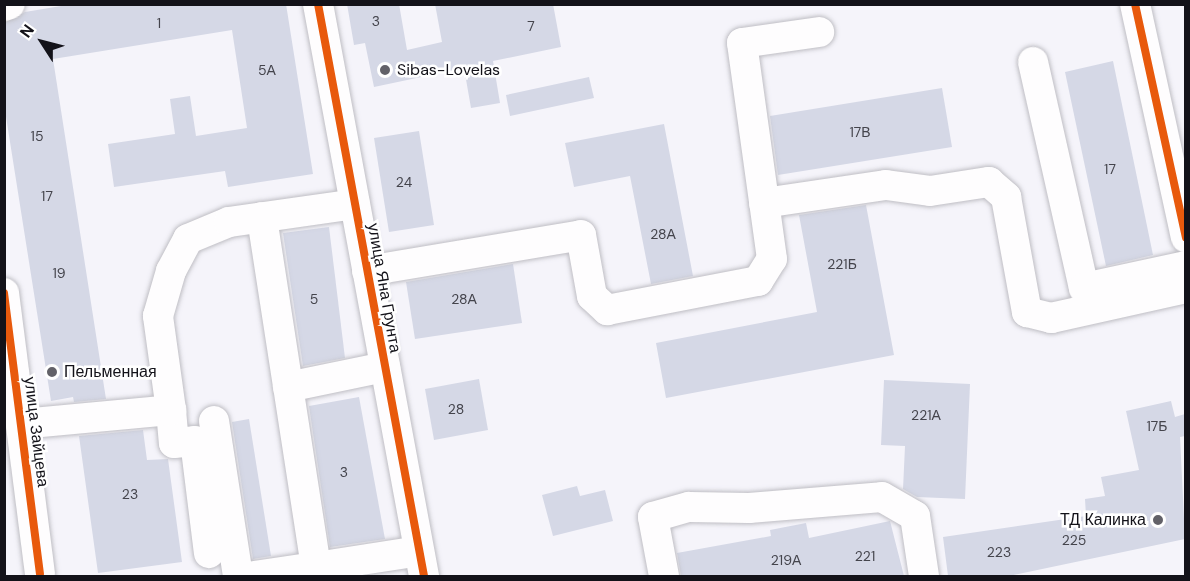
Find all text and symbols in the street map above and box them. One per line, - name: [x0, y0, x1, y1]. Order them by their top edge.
- north arrow: [12, 12, 72, 72]
- house number: 3: [372, 13, 380, 29]
- house number: 1: [157, 15, 161, 31]
- house number: 7: [527, 18, 535, 34]
- text: N: [15, 20, 39, 42]
- place label: Sibas-Lovelas: [397, 60, 500, 80]
- house number: 5А: [258, 62, 276, 78]
- marker: Sibas-Lovelas: [378, 63, 392, 77]
- house number: 17В: [849, 124, 871, 140]
- house number: 15: [31, 128, 43, 144]
- house number: 17: [1104, 161, 1116, 177]
- house number: 24: [396, 174, 412, 190]
- house number: 17: [41, 188, 53, 204]
- street label: улица Яна Грунта: [363, 222, 405, 354]
- house number: 28А: [650, 226, 676, 242]
- house number: 221Б: [827, 256, 857, 272]
- house number: 19: [52, 265, 66, 281]
- house number: 5: [310, 291, 318, 307]
- house number: 28А: [451, 291, 477, 307]
- place label: Пельменная: [64, 362, 157, 382]
- marker: Пельменная: [45, 365, 59, 379]
- street label: улица Зайцева: [20, 376, 52, 488]
- house number: 28: [448, 401, 464, 417]
- house number: 221А: [911, 407, 941, 423]
- house number: 17Б: [1146, 418, 1168, 434]
- house number: 3: [340, 464, 348, 480]
- house number: 23: [122, 486, 138, 502]
- place label: ТД Калинка: [1060, 510, 1146, 530]
- marker: ТД Калинка: [1151, 513, 1165, 527]
- house number: 225: [1062, 532, 1086, 548]
- house number: 223: [987, 544, 1011, 560]
- house number: 221: [855, 548, 875, 564]
- house number: 219А: [771, 552, 801, 568]

